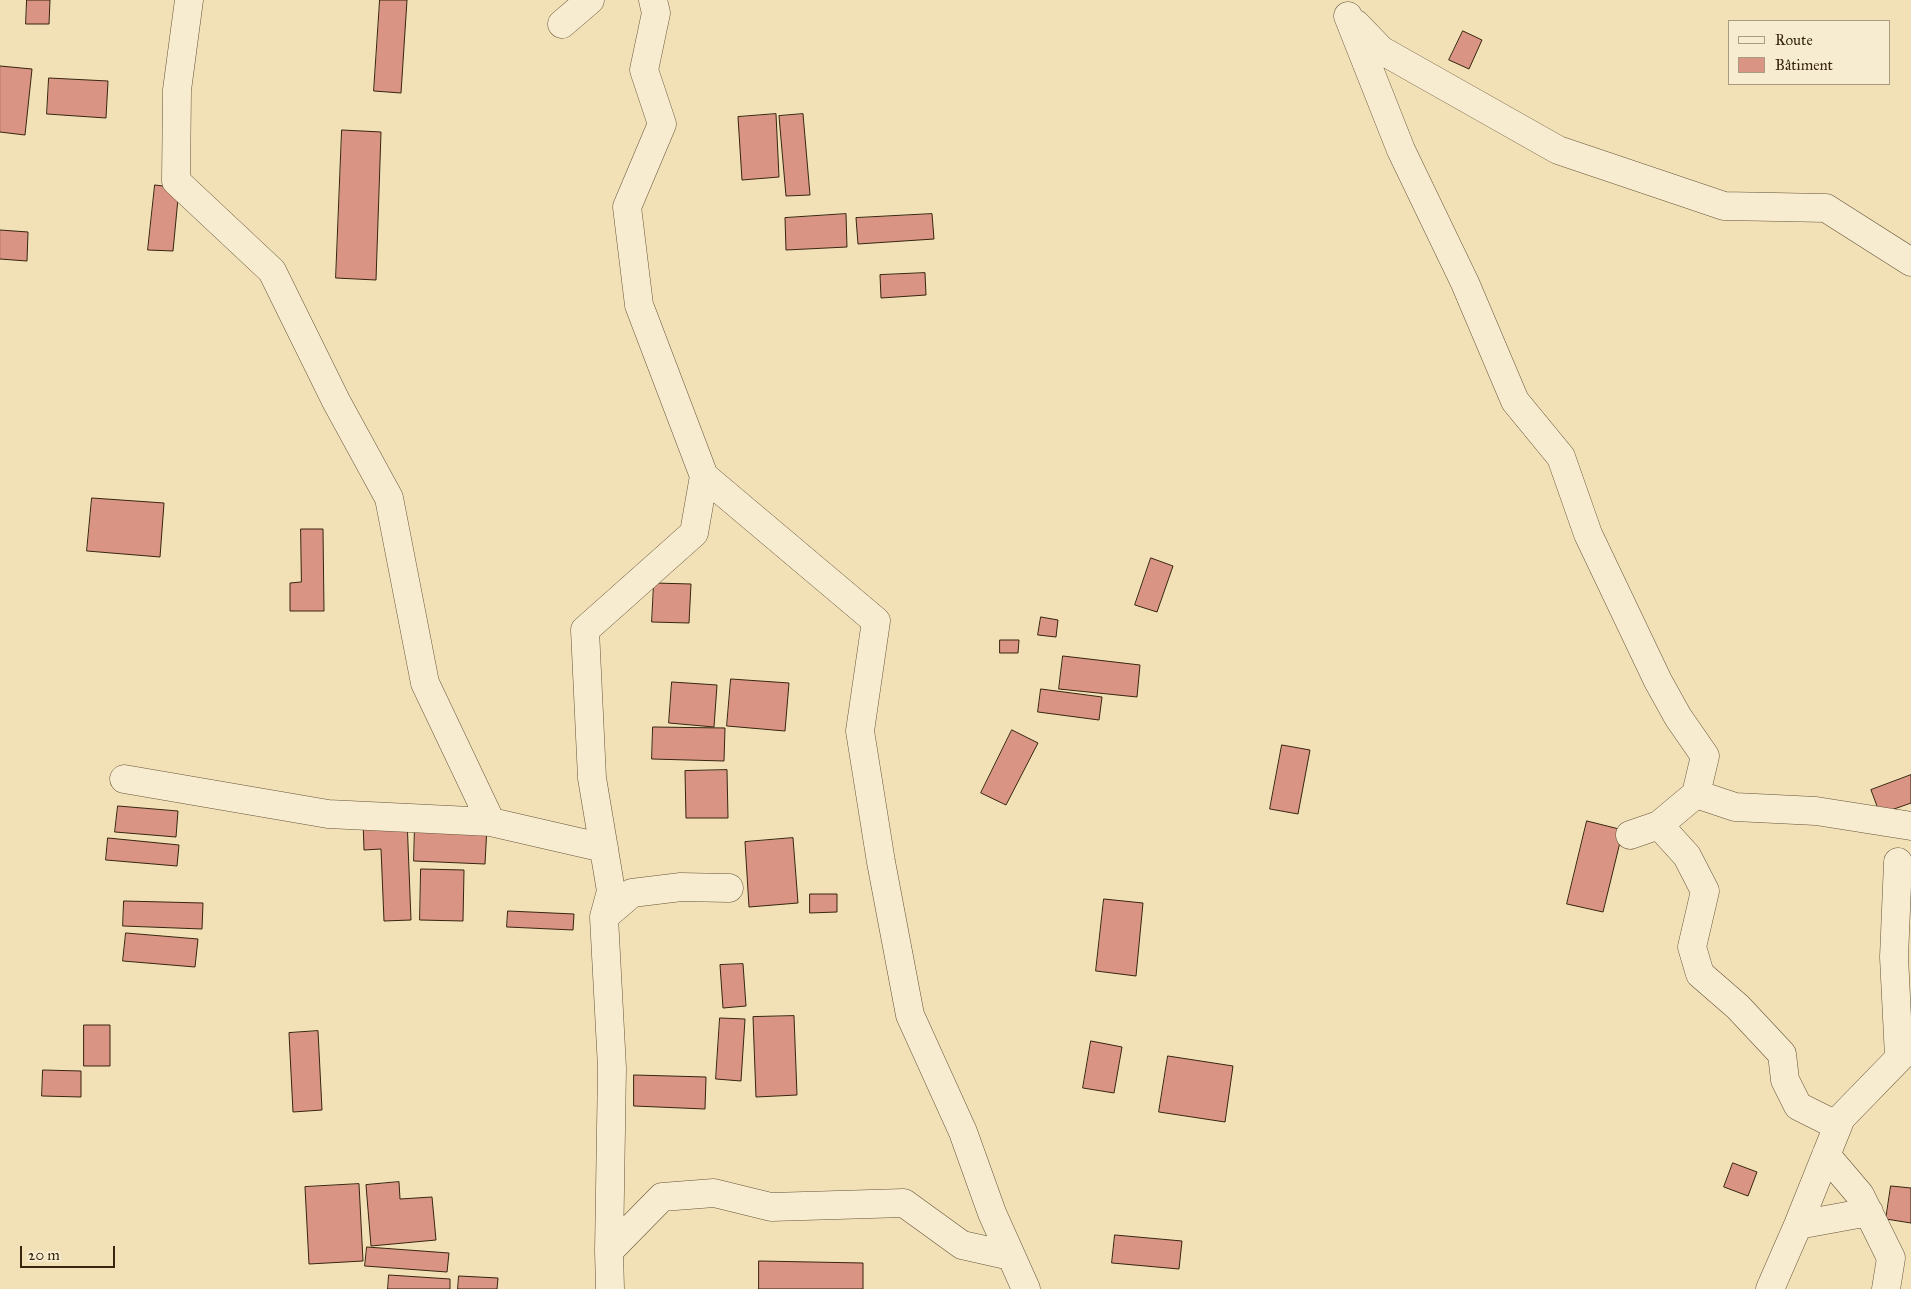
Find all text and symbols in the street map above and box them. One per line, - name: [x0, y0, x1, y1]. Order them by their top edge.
- legend: [1728, 20, 1891, 85]
- text: Route: [1775, 31, 1813, 49]
- text: Bâtiment: [1775, 56, 1833, 74]
- scale bar: [22, 1236, 118, 1268]
- text: 20 m: [28, 1246, 60, 1264]

